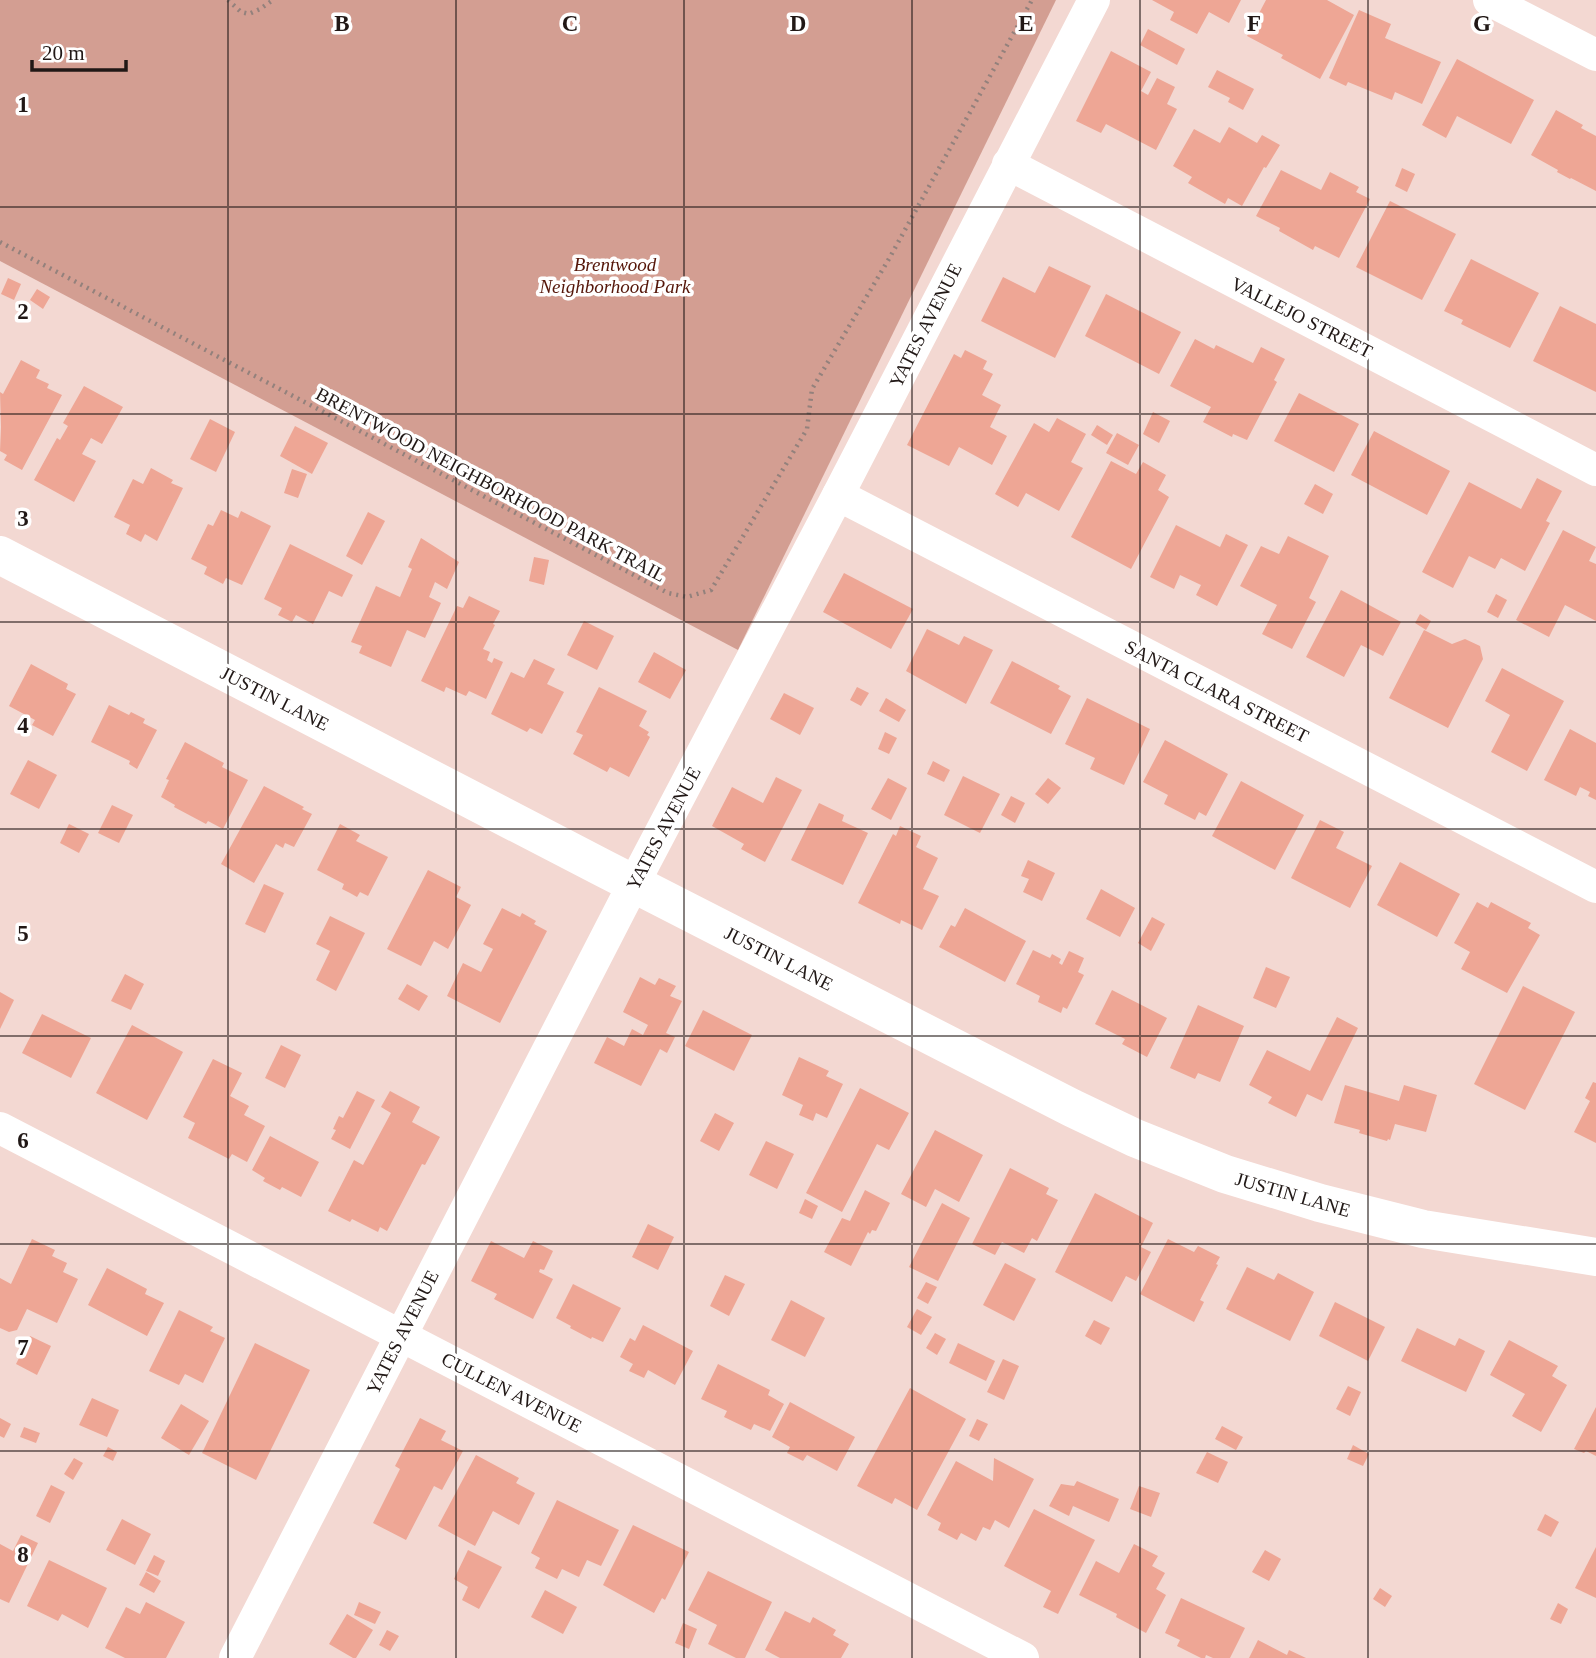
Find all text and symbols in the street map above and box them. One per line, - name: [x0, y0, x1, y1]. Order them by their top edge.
- text: B: [334, 11, 350, 36]
- text: C: [562, 11, 578, 36]
- text: D: [790, 11, 806, 36]
- text: E: [1018, 11, 1034, 36]
- text: F: [1247, 11, 1261, 36]
- text: G: [1473, 11, 1491, 36]
- scale bar: [32, 28, 126, 72]
- text: 20 m: [42, 41, 85, 65]
- text: 1: [17, 92, 29, 117]
- park label: Brentwood Neighborhood Park: [538, 254, 691, 297]
- street label: YATES AVENUE: [885, 260, 966, 391]
- street label: VALLEJO STREET: [1228, 273, 1376, 362]
- text: 2: [17, 299, 29, 324]
- street label: BRENTWOOD NEIGHBORHOOD PARK TRAIL: [312, 383, 669, 586]
- text: 3: [17, 506, 29, 531]
- street label: SANTA CLARA STREET: [1121, 636, 1312, 747]
- street label: JUSTIN LANE: [217, 662, 332, 735]
- text: 4: [17, 713, 29, 738]
- street label: YATES AVENUE: [622, 763, 705, 893]
- text: 5: [17, 921, 29, 946]
- street label: JUSTIN LANE: [721, 922, 836, 995]
- text: 6: [17, 1128, 29, 1153]
- street label: JUSTIN LANE: [1233, 1168, 1353, 1221]
- street label: YATES AVENUE: [362, 1267, 443, 1398]
- text: 7: [17, 1335, 29, 1360]
- street label: CULLEN AVENUE: [438, 1348, 585, 1437]
- text: 8: [17, 1542, 29, 1567]

